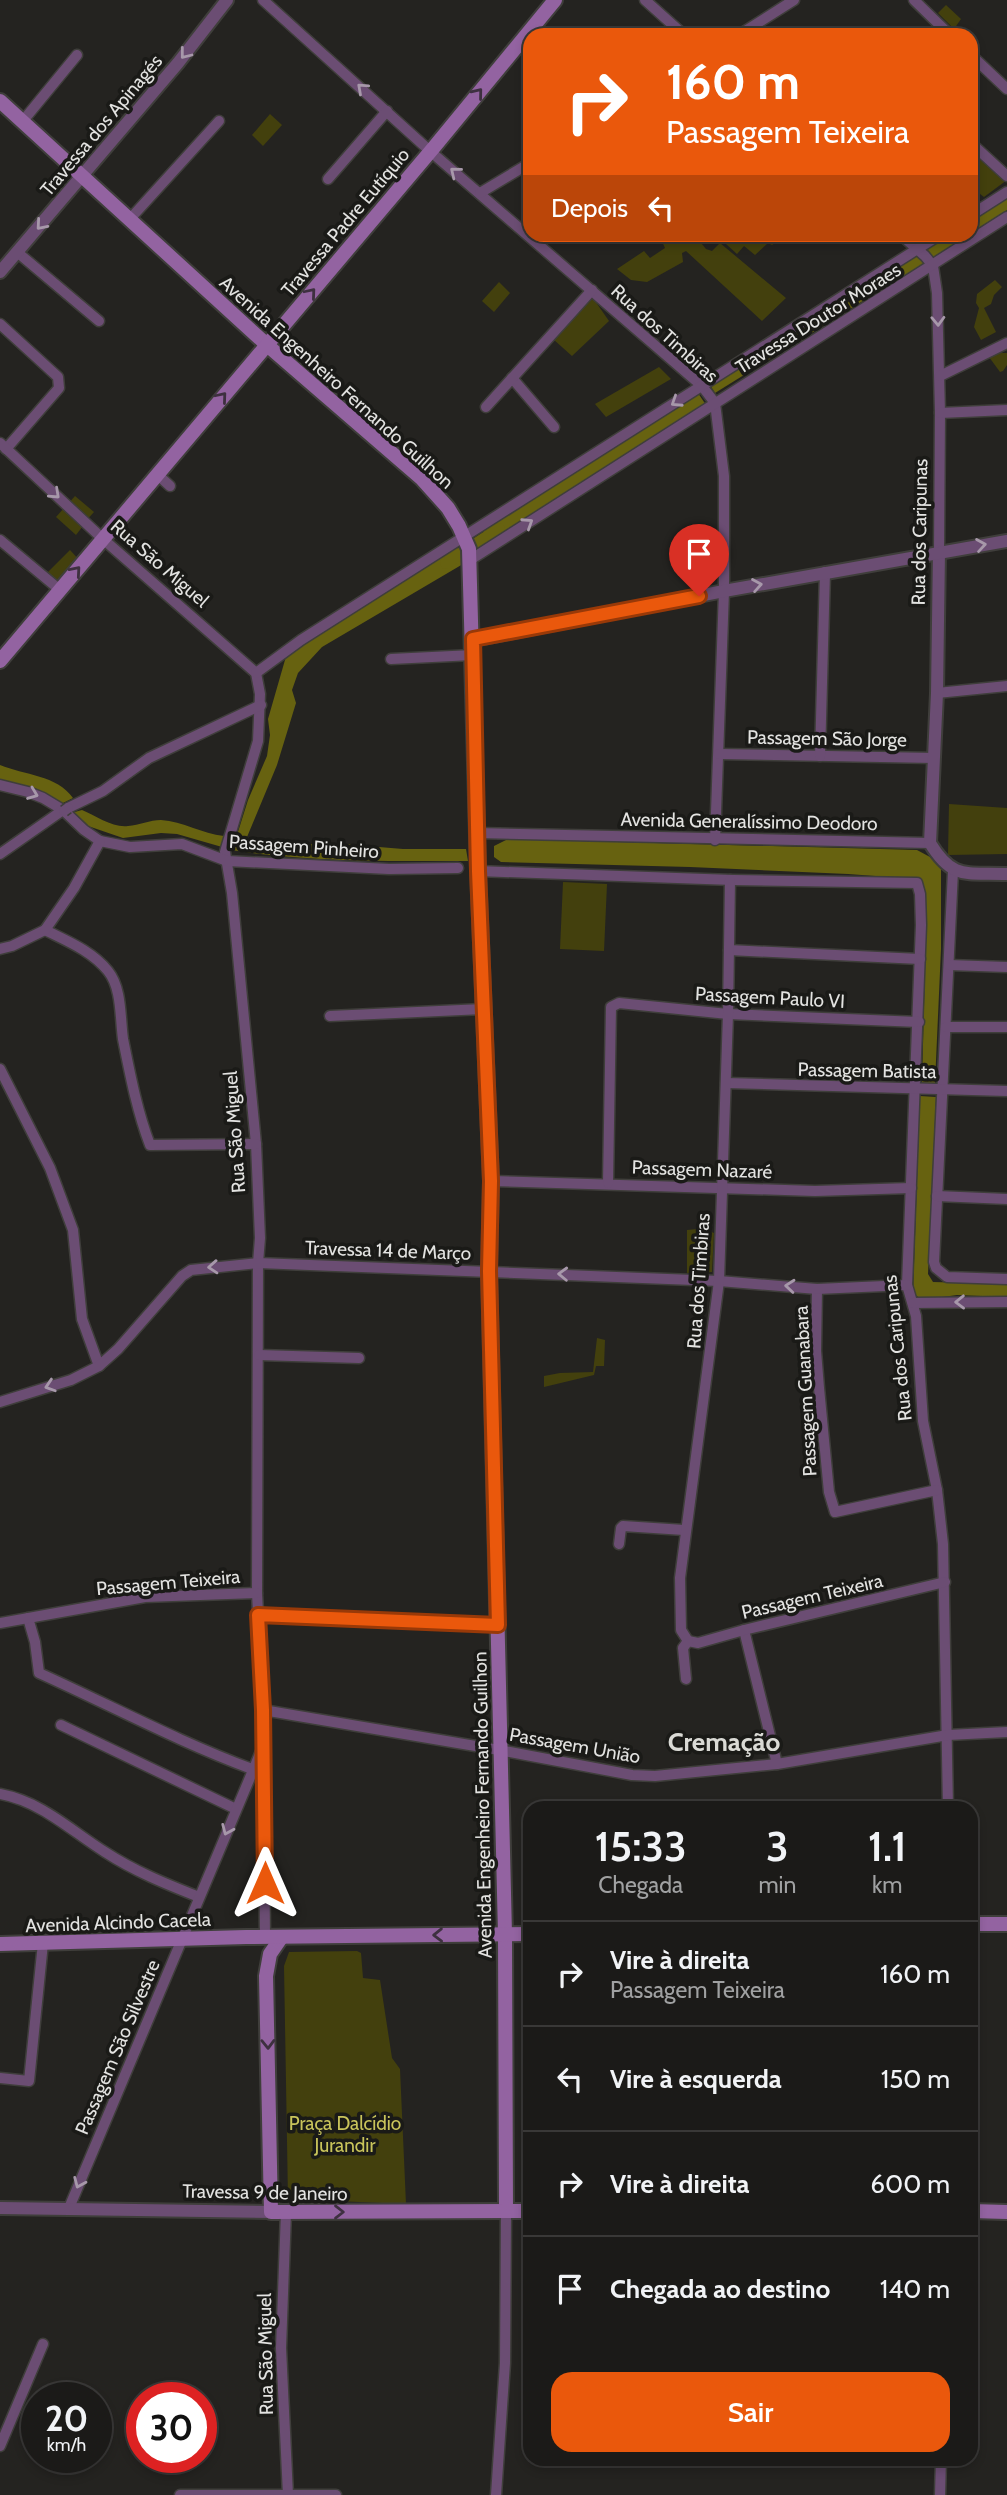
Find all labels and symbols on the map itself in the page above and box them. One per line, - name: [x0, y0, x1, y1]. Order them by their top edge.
- one-way arrow: [181, 46, 194, 59]
- street label: Travessa dos Apinagés: [36, 50, 167, 201]
- one-way arrow: [357, 84, 370, 97]
- one-way arrow: [470, 88, 483, 100]
- street label: Travessa Padre Eutíquio: [277, 143, 414, 301]
- one-way arrow: [451, 168, 464, 180]
- one-way arrow: [37, 217, 49, 230]
- street label: Travessa Doutor Moraes: [731, 258, 905, 379]
- street label: Avenida Engenheiro Fernando Guilhon: [215, 271, 458, 494]
- street label: Rua dos Timbiras: [607, 279, 723, 387]
- one-way arrow: [302, 288, 315, 300]
- one-way arrow: [931, 316, 946, 327]
- one-way arrow: [214, 393, 226, 406]
- one-way arrow: [671, 394, 684, 407]
- street label: Rua dos Caripunas: [907, 458, 932, 606]
- one-way arrow: [47, 485, 60, 498]
- street label: Rua São Miguel: [106, 515, 214, 613]
- one-way arrow: [520, 519, 533, 532]
- pin: [669, 524, 729, 596]
- one-way arrow: [975, 538, 986, 553]
- one-way arrow: [68, 567, 80, 580]
- one-way arrow: [751, 578, 763, 593]
- street label: Passagem São Jorge: [747, 726, 907, 751]
- one-way arrow: [26, 786, 38, 800]
- street label: Avenida Generalíssimo Deodoro: [620, 808, 878, 835]
- street label: Passagem Pinheiro: [228, 830, 380, 863]
- street label: Passagem Paulo VI: [695, 982, 845, 1013]
- street label: Passagem Batista: [797, 1058, 937, 1083]
- street label: Rua São Miguel: [219, 1070, 250, 1194]
- street label: Passagem Nazaré: [631, 1156, 773, 1183]
- street label: Rua dos Timbiras: [682, 1212, 715, 1350]
- street label: Travessa 14 de Março: [304, 1236, 471, 1265]
- one-way arrow: [207, 1259, 218, 1274]
- one-way arrow: [557, 1267, 568, 1282]
- street label: Rua dos Caripunas: [878, 1274, 917, 1422]
- one-way arrow: [784, 1279, 795, 1294]
- one-way arrow: [954, 1294, 965, 1310]
- street label: Passagem Guanabara: [790, 1305, 821, 1477]
- one-way arrow: [45, 1378, 57, 1392]
- street label: Passagem Teixeira: [95, 1565, 241, 1600]
- street label: Passagem Teixeira: [739, 1569, 885, 1624]
- street label: Avenida Engenheiro Fernando Guilhon: [468, 1651, 497, 1959]
- street label: Passagem União: [508, 1723, 642, 1768]
- district label: Cremação: [668, 1726, 781, 1758]
- one-way arrow: [221, 1824, 235, 1836]
- position arrow: [228, 1846, 302, 1920]
- street label: Avenida Alcindo Cacela: [25, 1908, 211, 1937]
- one-way arrow: [432, 1927, 442, 1943]
- street label: Passagem São Silvestre: [70, 1956, 165, 2138]
- one-way arrow: [260, 2039, 275, 2050]
- park label: Praça Dalcídio Jurandir: [289, 2112, 401, 2157]
- one-way arrow: [74, 2176, 88, 2188]
- street label: Travessa 9 de Janeiro: [182, 2180, 348, 2205]
- one-way arrow: [334, 2204, 345, 2220]
- street label: Rua São Miguel: [253, 2292, 278, 2415]
- speed limit sign: 30: [126, 2382, 217, 2473]

